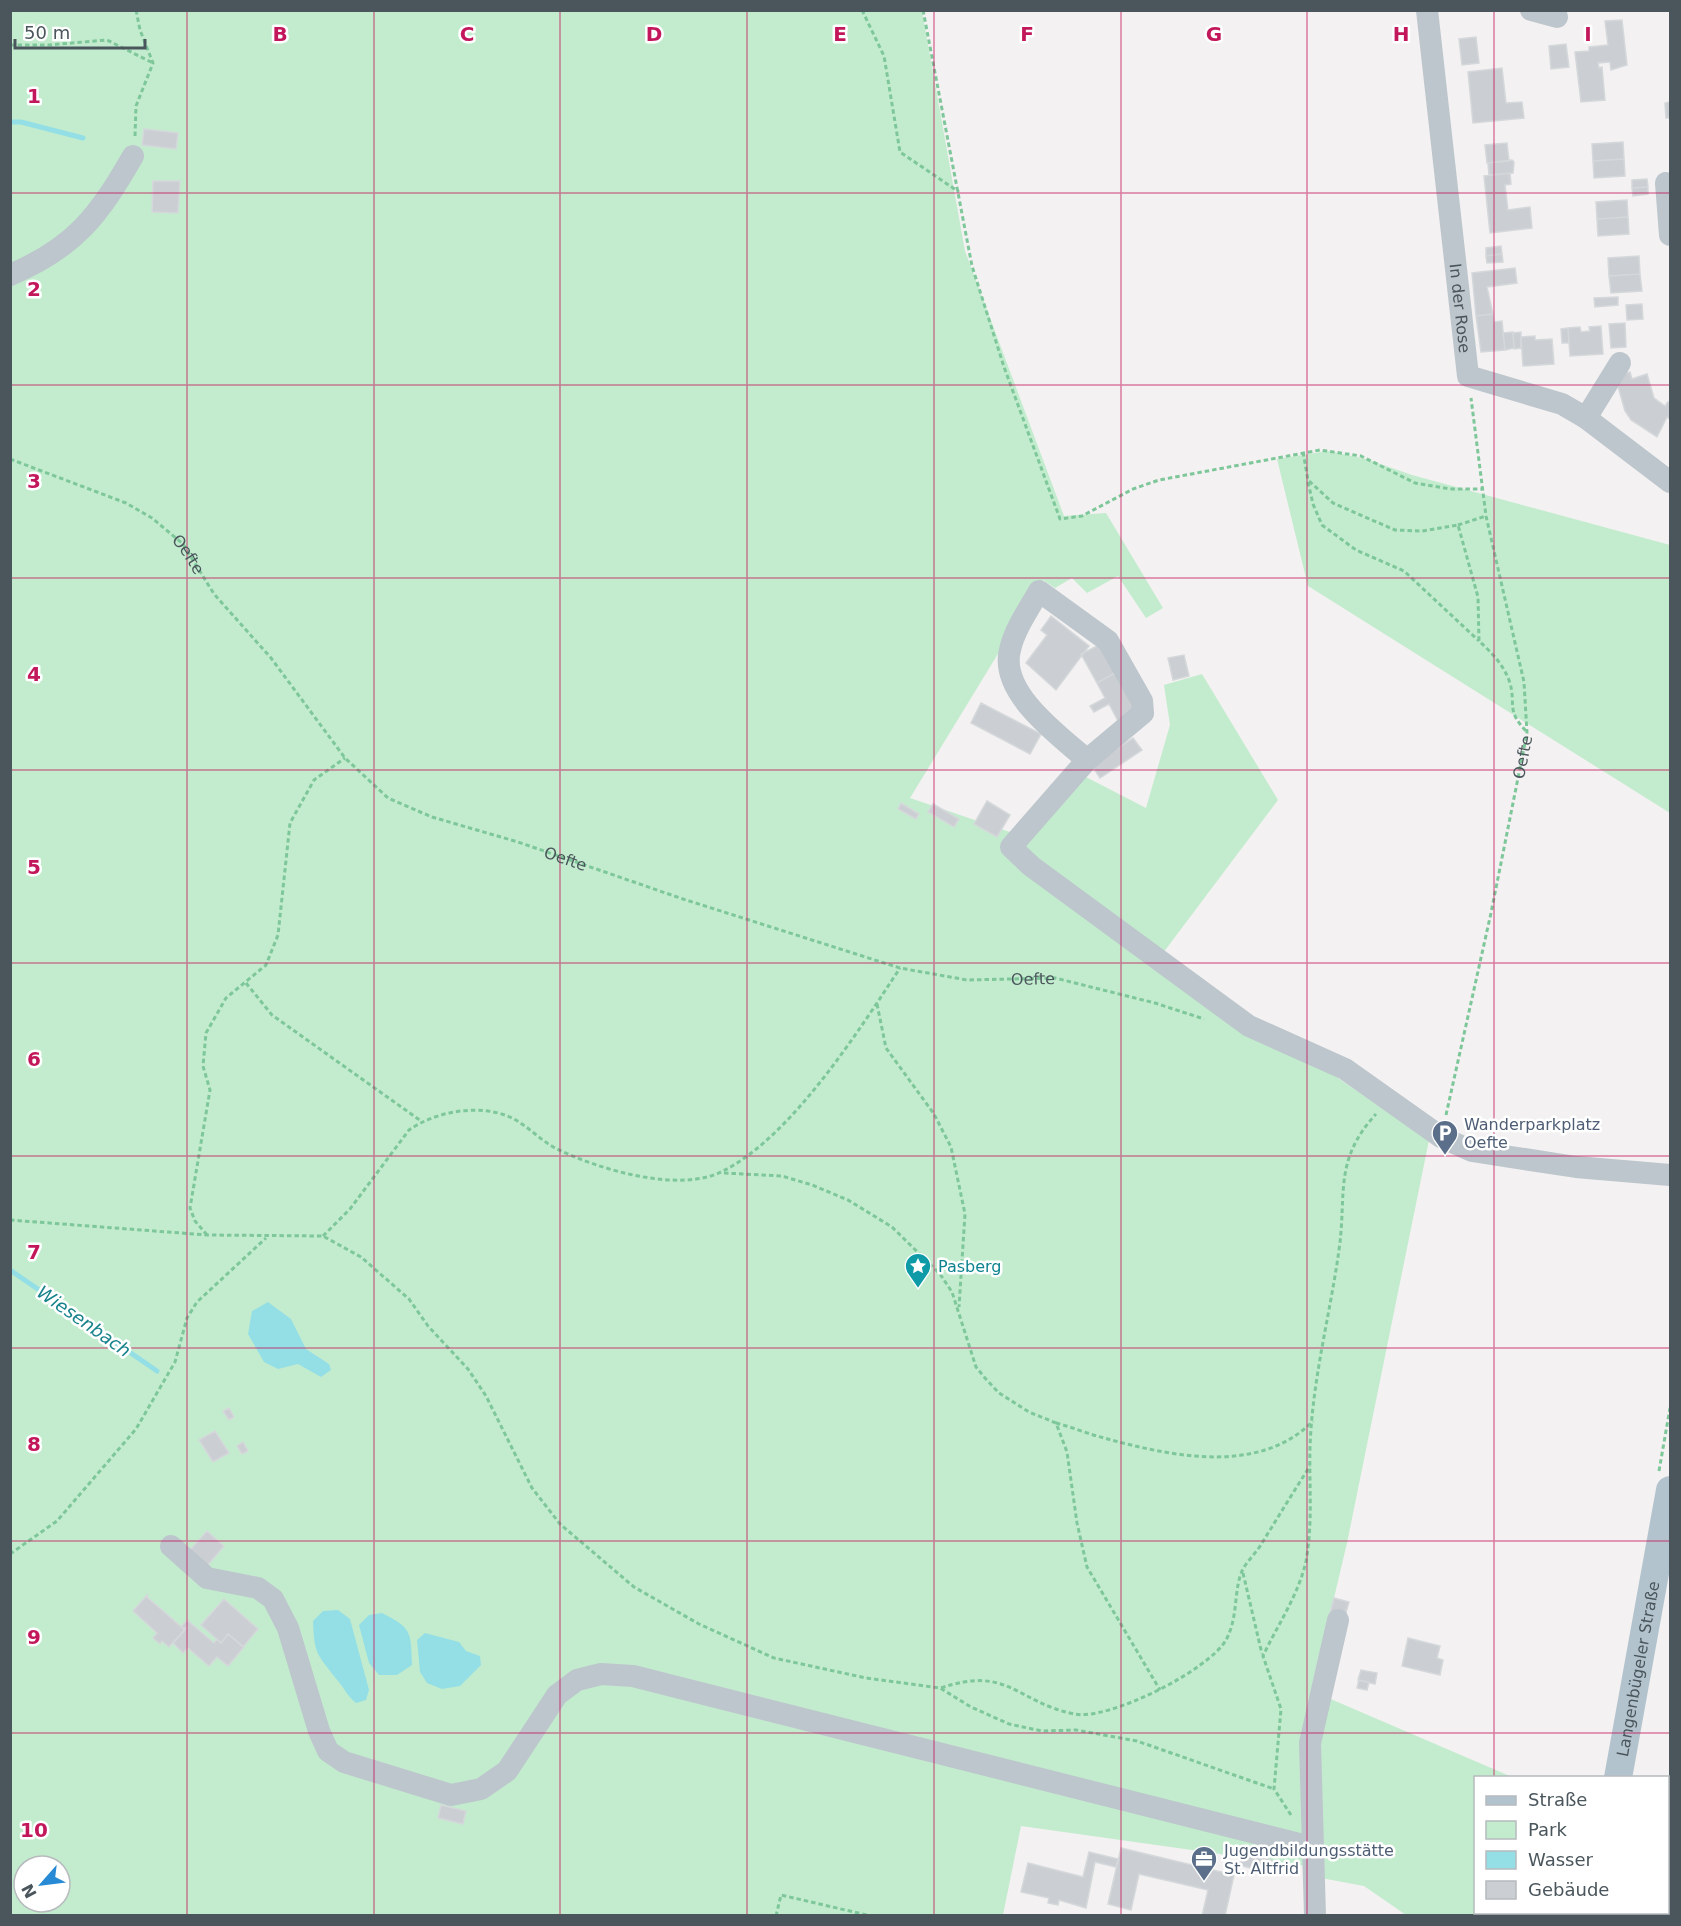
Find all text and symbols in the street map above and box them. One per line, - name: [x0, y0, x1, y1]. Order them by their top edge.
- scale bar: [15, 12, 146, 50]
- text: 50 m: [24, 22, 70, 43]
- text: B: [272, 22, 288, 46]
- text: C: [460, 22, 474, 46]
- text: D: [646, 22, 662, 46]
- text: E: [833, 22, 847, 46]
- text: F: [1020, 22, 1034, 46]
- text: G: [1206, 22, 1222, 46]
- text: H: [1393, 22, 1409, 46]
- text: I: [1584, 22, 1592, 46]
- text: 1: [27, 84, 41, 108]
- street label: In der Rose: [1446, 262, 1475, 354]
- text: 2: [27, 277, 41, 301]
- text: 3: [27, 469, 41, 493]
- street label: Oefte: [169, 530, 209, 577]
- text: 4: [27, 662, 41, 686]
- street label: Oefte: [1509, 734, 1536, 780]
- street label: Oefte: [542, 842, 589, 875]
- text: 5: [27, 855, 41, 879]
- street label: Oefte: [1011, 969, 1055, 988]
- text: 6: [27, 1047, 41, 1071]
- place label: Wanderparkplatz Oefte: [1464, 1115, 1600, 1152]
- parking icon: Wanderparkplatz Oefte: [1430, 1118, 1460, 1156]
- text: 7: [27, 1240, 41, 1264]
- place icon: Pasberg: [903, 1251, 933, 1289]
- place label: Pasberg: [938, 1257, 1002, 1276]
- water label: Wiesenbach: [33, 1281, 135, 1361]
- text: 8: [27, 1432, 41, 1456]
- street label: Langenbügeler Straße: [1613, 1579, 1663, 1758]
- text: 9: [27, 1625, 41, 1649]
- legend: [1474, 1776, 1669, 1914]
- text: Straße: [1528, 1789, 1587, 1810]
- text: 10: [20, 1818, 48, 1842]
- text: Park: [1528, 1819, 1567, 1840]
- place label: Jugendbildungsstätte St. Altfrid: [1223, 1841, 1394, 1878]
- office icon: Jugendbildungsstätte St. Altfrid: [1189, 1844, 1219, 1882]
- text: Wasser: [1528, 1849, 1594, 1870]
- north arrow: [12, 1854, 72, 1914]
- text: Gebäude: [1528, 1879, 1609, 1900]
- text: N: [18, 1880, 41, 1901]

